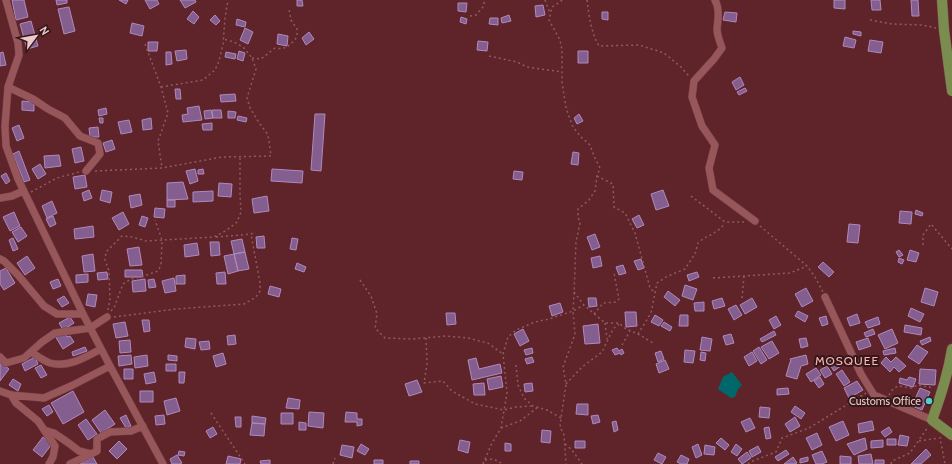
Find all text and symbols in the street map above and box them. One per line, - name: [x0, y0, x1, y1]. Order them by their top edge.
- north arrow: [16, 16, 56, 56]
- text: N: [36, 24, 52, 38]
- district label: MOSQUEE: [815, 353, 879, 368]
- place label: Customs Office: [849, 394, 921, 408]
- marker: Customs Office: [924, 396, 934, 406]

